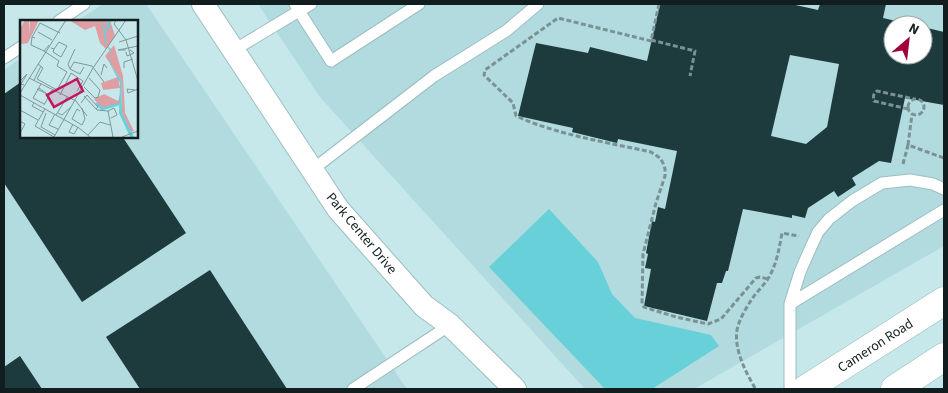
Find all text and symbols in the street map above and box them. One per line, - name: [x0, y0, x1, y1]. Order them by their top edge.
- north arrow: [883, 15, 933, 65]
- text: N: [905, 18, 922, 40]
- inset map: [20, 20, 138, 138]
- street label: Park Center Drive: [321, 189, 401, 279]
- street label: Cameron Road: [834, 314, 917, 378]

